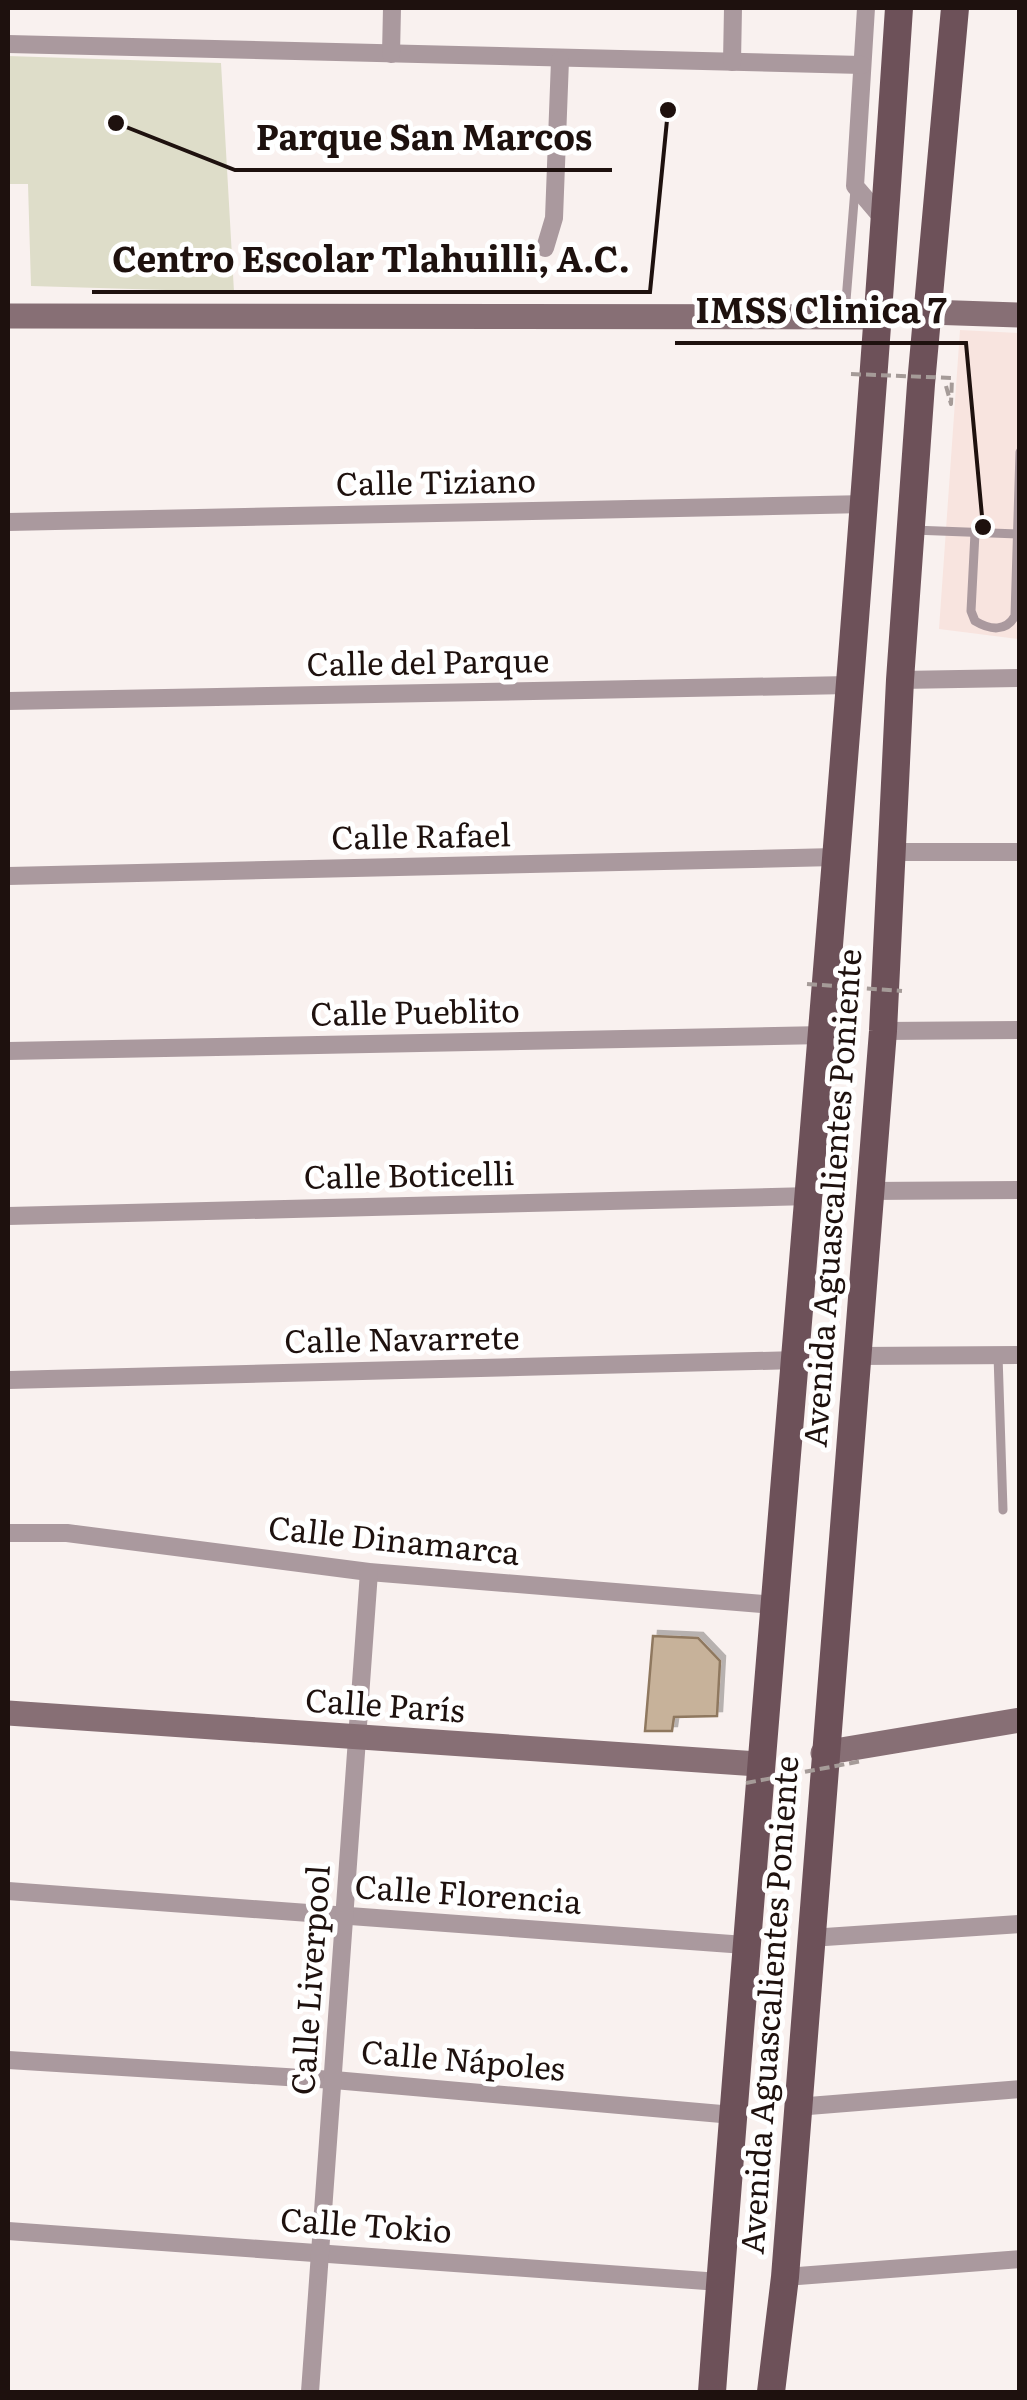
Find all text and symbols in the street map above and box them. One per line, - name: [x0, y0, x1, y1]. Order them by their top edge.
- callout: Parque San Marcos: [235, 105, 612, 170]
- text: Parque San Marcos: [256, 109, 592, 161]
- callout: Centro Escolar Tlahuilli, A.C.: [92, 227, 650, 292]
- text: Centro Escolar Tlahuilli, A.C.: [112, 231, 630, 283]
- callout: IMSS Clinica 7: [675, 278, 966, 343]
- text: IMSS Clinica 7: [695, 282, 947, 334]
- street label: Calle Tiziano: [335, 454, 536, 506]
- street label: Calle del Parque: [306, 634, 550, 686]
- street label: Calle Rafael: [331, 808, 511, 860]
- street label: Avenida Aguascalientes Poniente: [789, 947, 871, 1449]
- street label: Calle Pueblito: [310, 984, 520, 1036]
- street label: Calle Boticelli: [303, 1147, 515, 1199]
- street label: Calle Navarrete: [284, 1311, 520, 1363]
- street label: Calle Dinamarca: [266, 1501, 523, 1575]
- street label: Calle París: [304, 1673, 467, 1733]
- street label: Avenida Aguascalientes Poniente: [726, 1754, 808, 2256]
- street label: Calle Florencia: [353, 1860, 584, 1924]
- street label: Calle Liverpool: [276, 1863, 340, 2096]
- street label: Calle Nápoles: [359, 2025, 567, 2091]
- street label: Calle Tokio: [279, 2193, 454, 2253]

